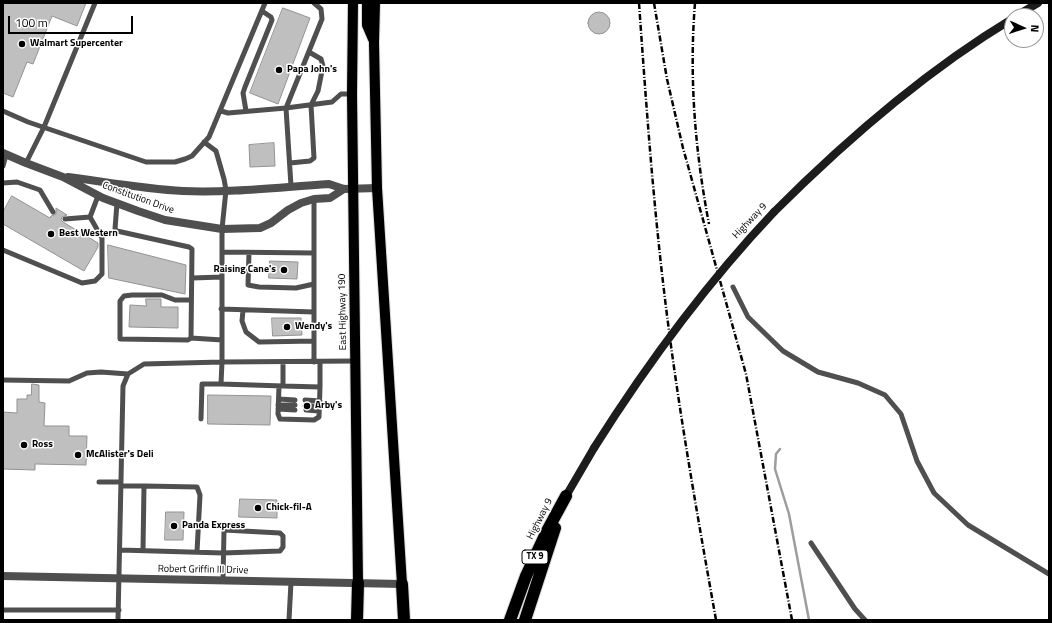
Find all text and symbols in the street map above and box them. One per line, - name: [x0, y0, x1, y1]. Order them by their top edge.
- scale bar: [10, 8, 135, 34]
- north arrow: [1004, 8, 1044, 48]
- text: 100 m: [15, 13, 48, 32]
- text: N: [1027, 24, 1043, 33]
- place label: Walmart Supercenter: [30, 38, 123, 50]
- marker: Walmart Supercenter: [17, 39, 27, 49]
- place label: Papa John's: [287, 64, 337, 76]
- marker: Papa John's: [274, 65, 284, 75]
- street label: Constitution Drive: [100, 179, 176, 217]
- street label: Highway 9: [730, 201, 770, 241]
- place label: Best Western: [59, 228, 118, 240]
- marker: Best Western: [46, 229, 56, 239]
- place label: Raising Cane's: [214, 264, 276, 276]
- marker: Raising Cane's: [279, 265, 289, 275]
- street label: East Highway 190: [336, 274, 350, 350]
- place label: Wendy's: [295, 321, 332, 333]
- marker: Wendy's: [282, 322, 292, 332]
- place label: Arby's: [315, 400, 342, 412]
- marker: Arby's: [302, 401, 312, 411]
- place label: Ross: [32, 439, 53, 451]
- marker: Ross: [19, 440, 29, 450]
- place label: McAlister's Deli: [86, 449, 154, 461]
- marker: McAlister's Deli: [73, 450, 83, 460]
- street label: Highway 9: [525, 496, 555, 542]
- place label: Chick-fil-A: [266, 502, 312, 514]
- marker: Chick-fil-A: [253, 503, 263, 513]
- place label: Panda Express: [182, 520, 245, 532]
- marker: Panda Express: [169, 521, 179, 531]
- road number: TX 9: [522, 550, 548, 564]
- street label: Robert Griffin III Drive: [158, 563, 248, 577]

